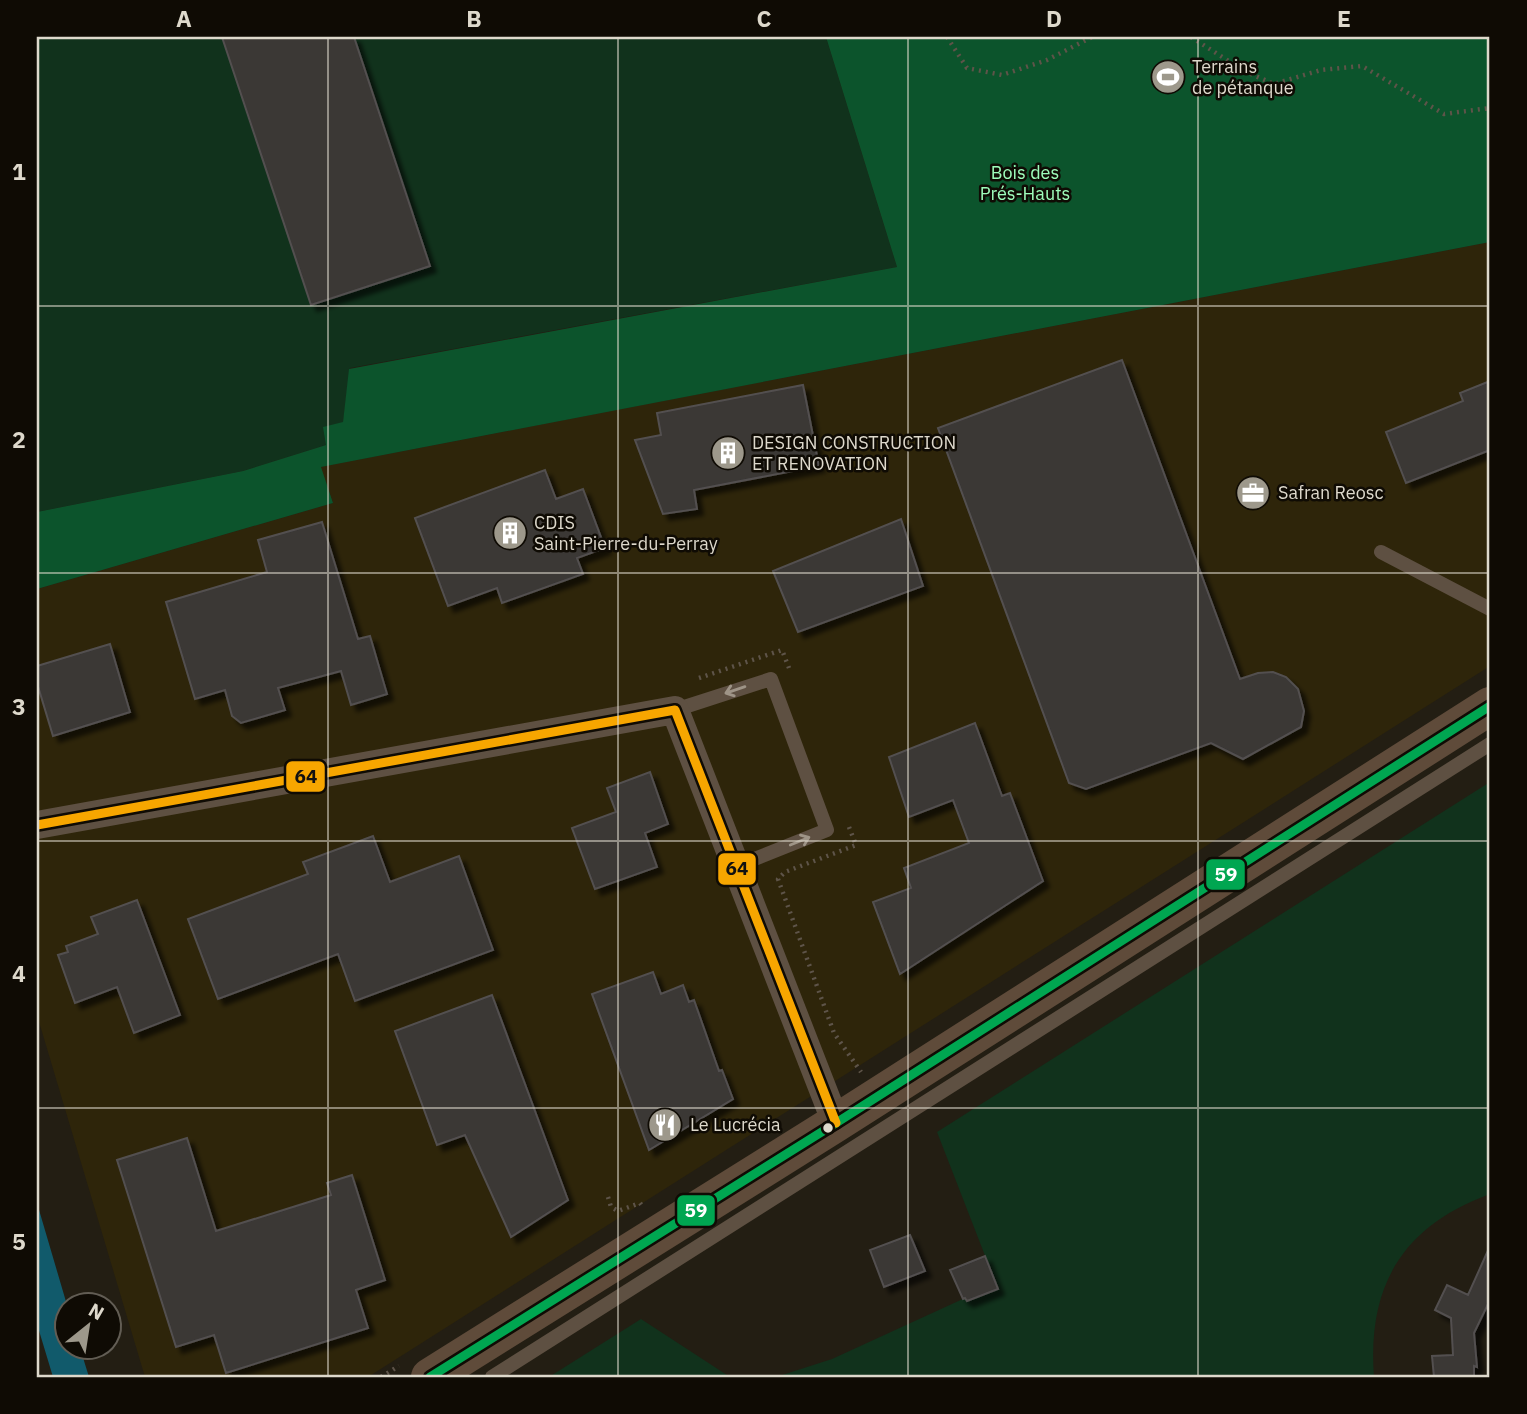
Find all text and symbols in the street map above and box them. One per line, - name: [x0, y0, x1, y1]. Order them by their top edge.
- text: A: [176, 3, 192, 33]
- text: B: [466, 3, 482, 33]
- text: C: [757, 3, 772, 33]
- text: D: [1046, 3, 1062, 33]
- text: E: [1337, 3, 1351, 33]
- place label: Terrains de pétanque: [1192, 55, 1294, 99]
- sports icon: Terrains de pétanque: [1149, 58, 1187, 96]
- text: 1: [12, 156, 26, 186]
- park label: Bois des Prés-Hauts: [980, 161, 1070, 205]
- text: 2: [12, 424, 26, 454]
- place label: DESIGN CONSTRUCTION ET RENOVATION: [752, 431, 956, 475]
- building icon: DESIGN CONSTRUCTION ET RENOVATION: [709, 434, 747, 472]
- office icon: Safran Reosc: [1234, 474, 1272, 512]
- place label: Safran Reosc: [1278, 481, 1384, 504]
- place label: CDIS Saint-Pierre-du-Perray: [534, 511, 718, 555]
- building icon: CDIS Saint-Pierre-du-Perray: [491, 514, 529, 552]
- one-way arrow: [724, 685, 746, 697]
- text: 3: [12, 691, 26, 721]
- line badge: 64: [285, 760, 326, 793]
- text: 64: [295, 764, 317, 788]
- one-way arrow: [789, 834, 810, 847]
- line badge: 64: [717, 852, 757, 886]
- text: 64: [726, 856, 748, 880]
- line badge: 59: [1205, 858, 1246, 891]
- text: 59: [1215, 862, 1237, 886]
- text: 4: [12, 958, 26, 988]
- restaurant icon: Le Lucrécia: [646, 1106, 684, 1144]
- place label: Le Lucrécia: [690, 1113, 781, 1136]
- unlabelled marker: [821, 1121, 835, 1135]
- line badge: 59: [676, 1194, 716, 1227]
- text: 59: [685, 1198, 707, 1222]
- text: 5: [12, 1226, 26, 1256]
- north arrow: [52, 1292, 122, 1362]
- text: N: [85, 1297, 108, 1325]

